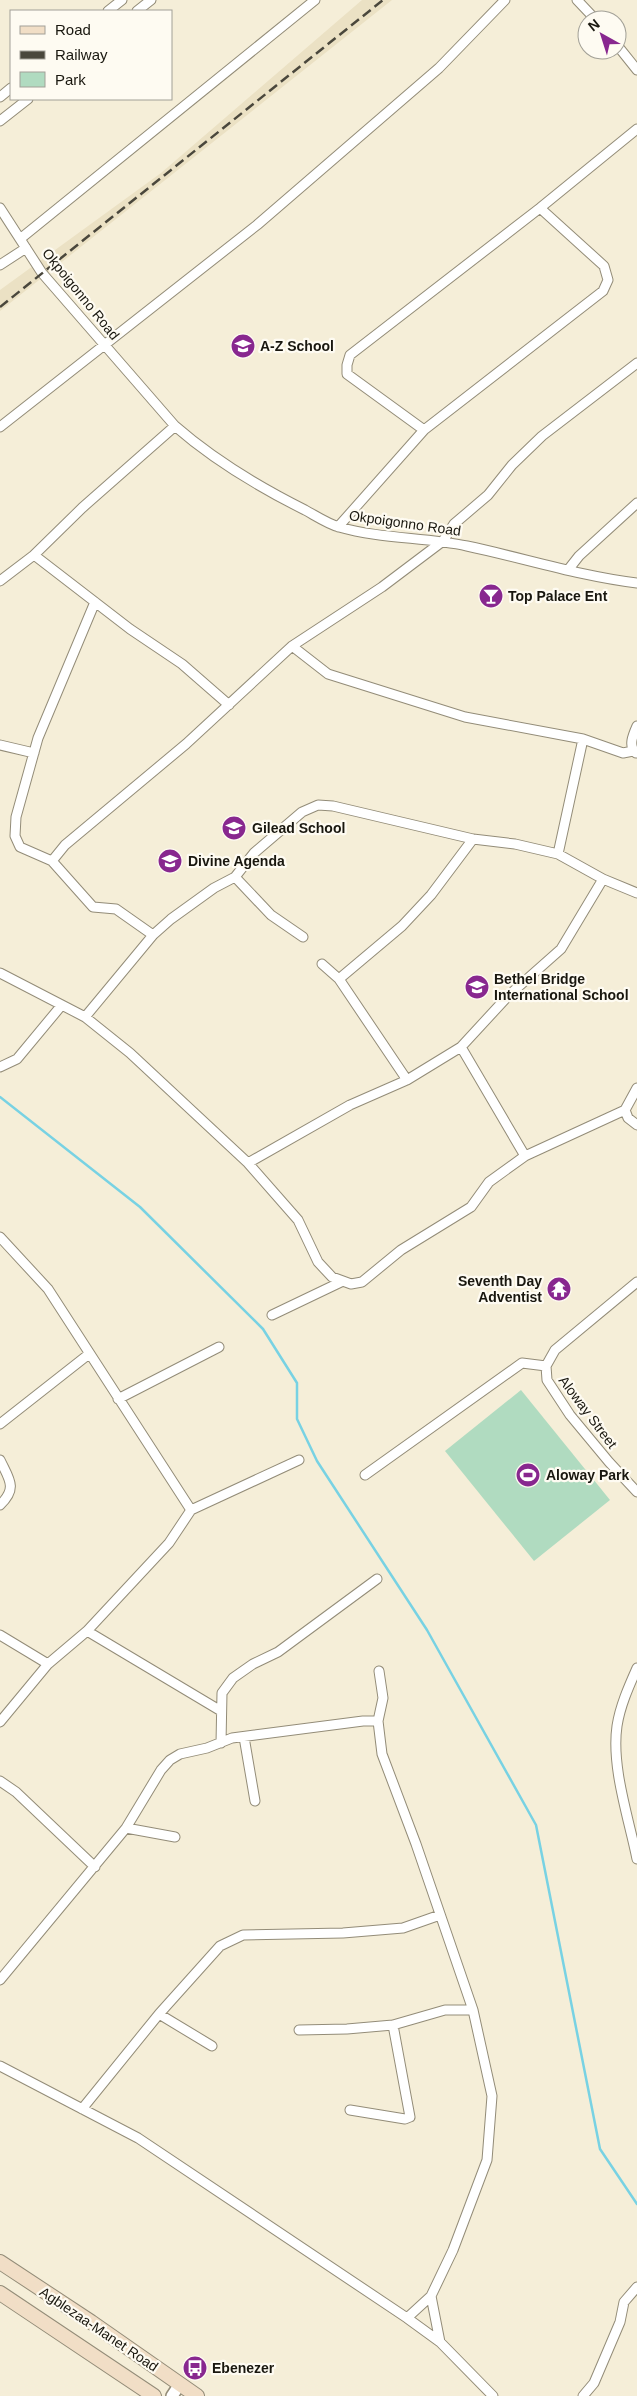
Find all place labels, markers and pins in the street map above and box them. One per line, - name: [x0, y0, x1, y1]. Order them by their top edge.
- school or university icon: A-Z School: [230, 333, 256, 359]
- place label: A-Z School: [260, 338, 334, 354]
- bar icon: Top Palace Ent: [478, 583, 504, 609]
- place label: Top Palace Ent: [508, 588, 608, 604]
- school or university icon: Gilead School: [221, 815, 247, 841]
- place label: Gilead School: [252, 820, 345, 836]
- school or university icon: Divine Agenda: [157, 848, 183, 874]
- place label: Divine Agenda: [188, 853, 285, 869]
- place label: Bethel Bridge International School: [494, 971, 629, 1003]
- school or university icon: Bethel Bridge International School: [464, 974, 490, 1000]
- place label: Seventh Day Adventist: [458, 1273, 542, 1305]
- temple icon: Seventh Day Adventist: [546, 1276, 572, 1302]
- sports icon: Aloway Park: [515, 1462, 541, 1488]
- place label: Aloway Park: [546, 1467, 629, 1483]
- bus stop icon: Ebenezer: [182, 2355, 208, 2381]
- place label: Ebenezer: [212, 2360, 275, 2376]

